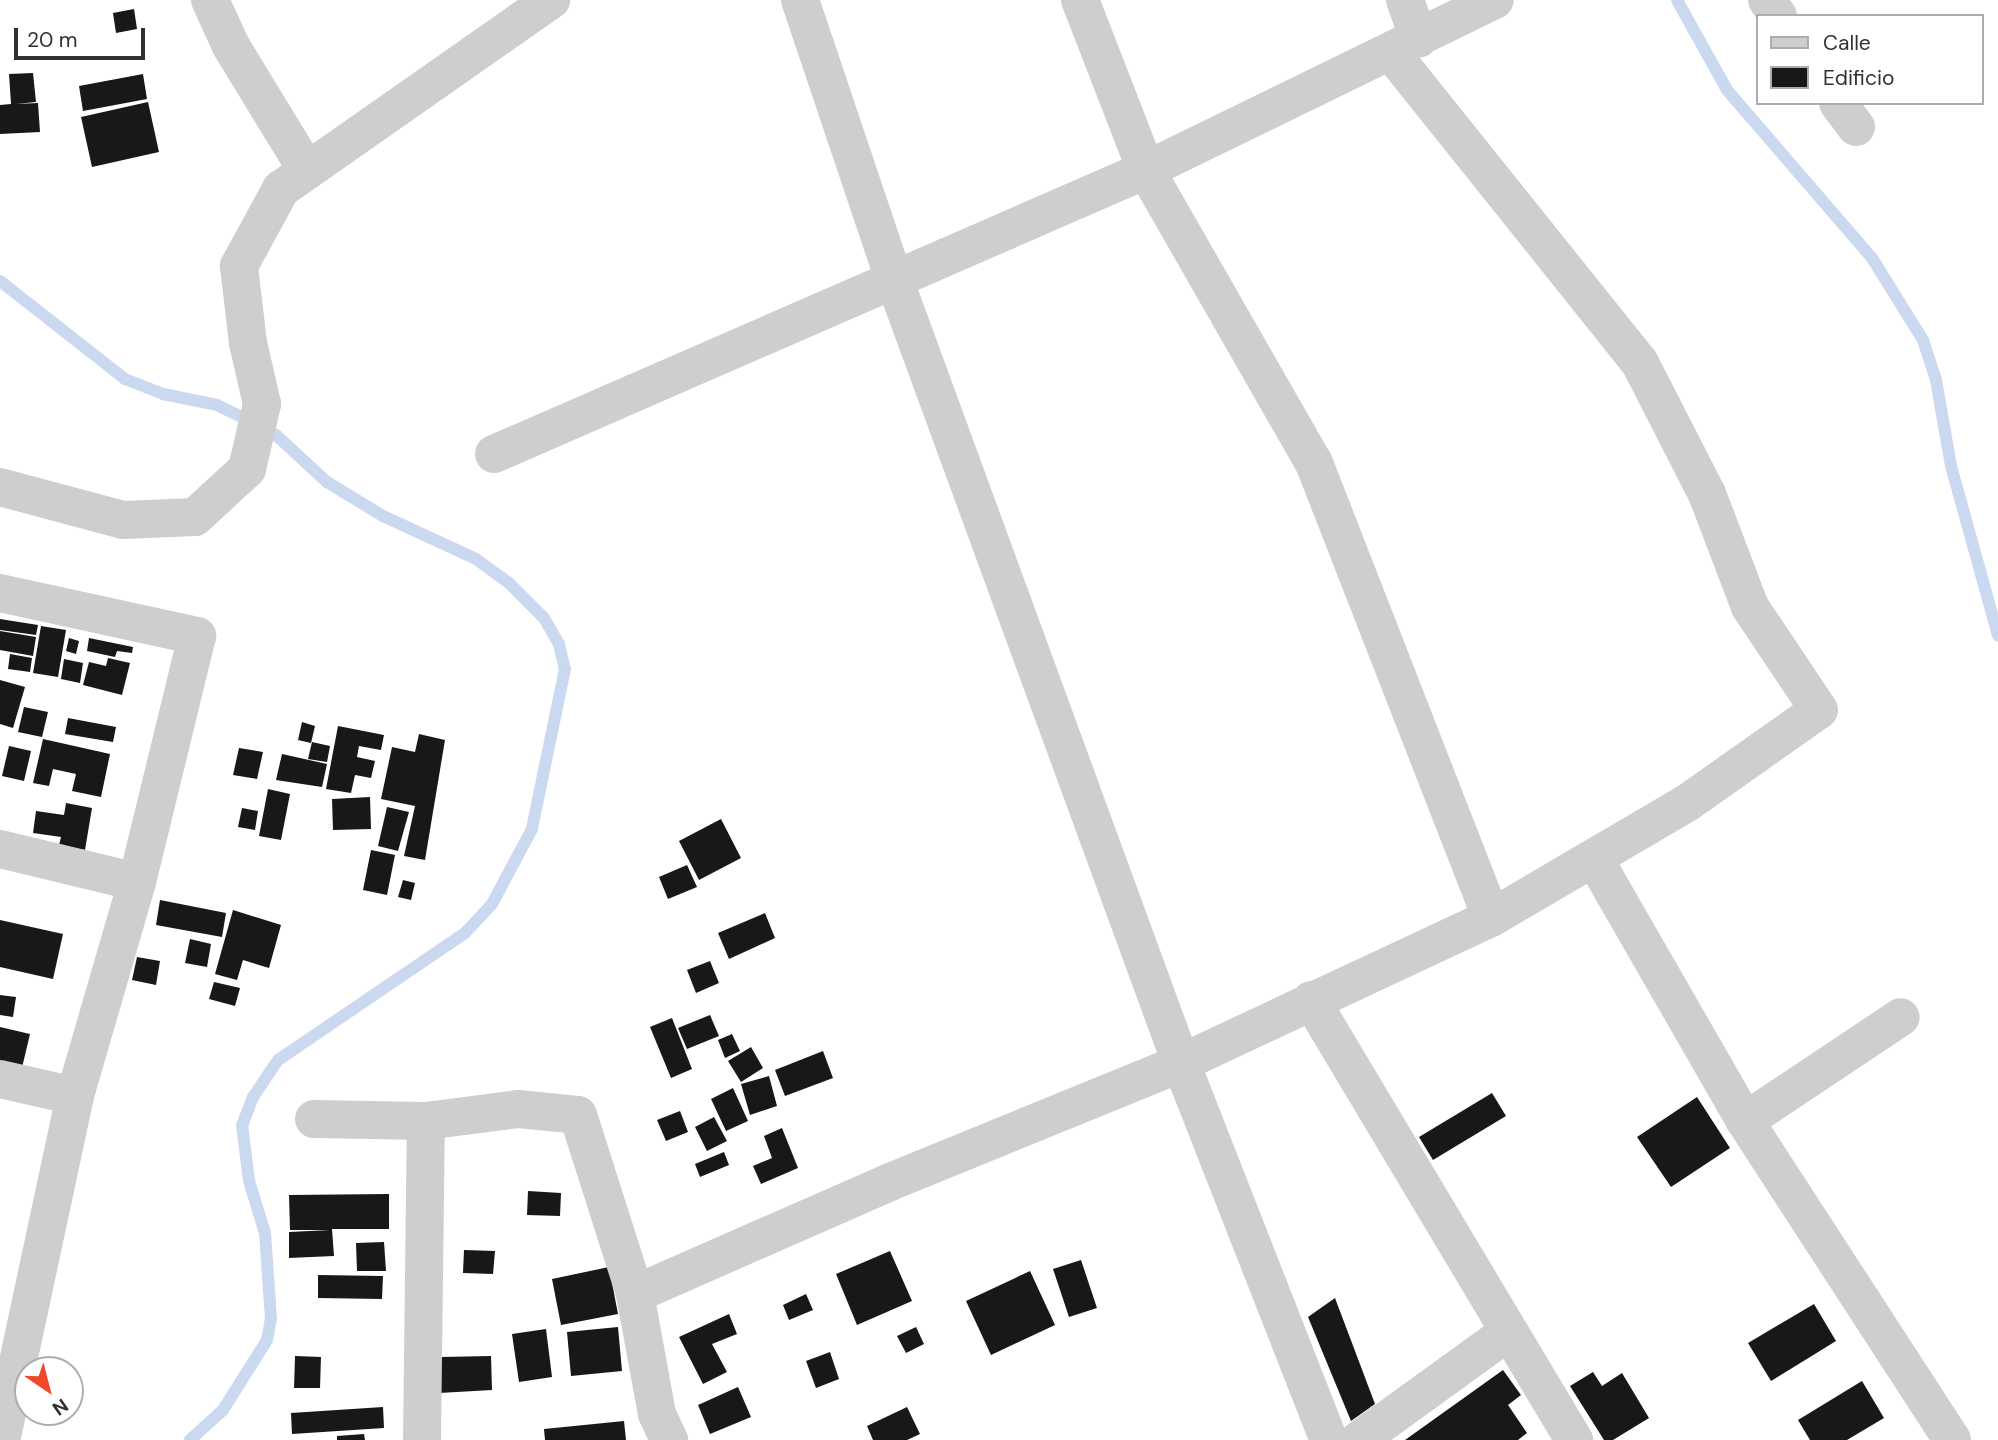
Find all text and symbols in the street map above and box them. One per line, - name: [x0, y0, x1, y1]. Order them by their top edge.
- scale bar: [18, 14, 149, 58]
- legend: [1756, 14, 1984, 105]
- text: 20 m: [27, 26, 78, 54]
- text: Calle: [1823, 29, 1871, 57]
- text: Edificio: [1823, 64, 1894, 92]
- north arrow: [14, 1356, 84, 1426]
- text: N: [47, 1393, 73, 1421]

